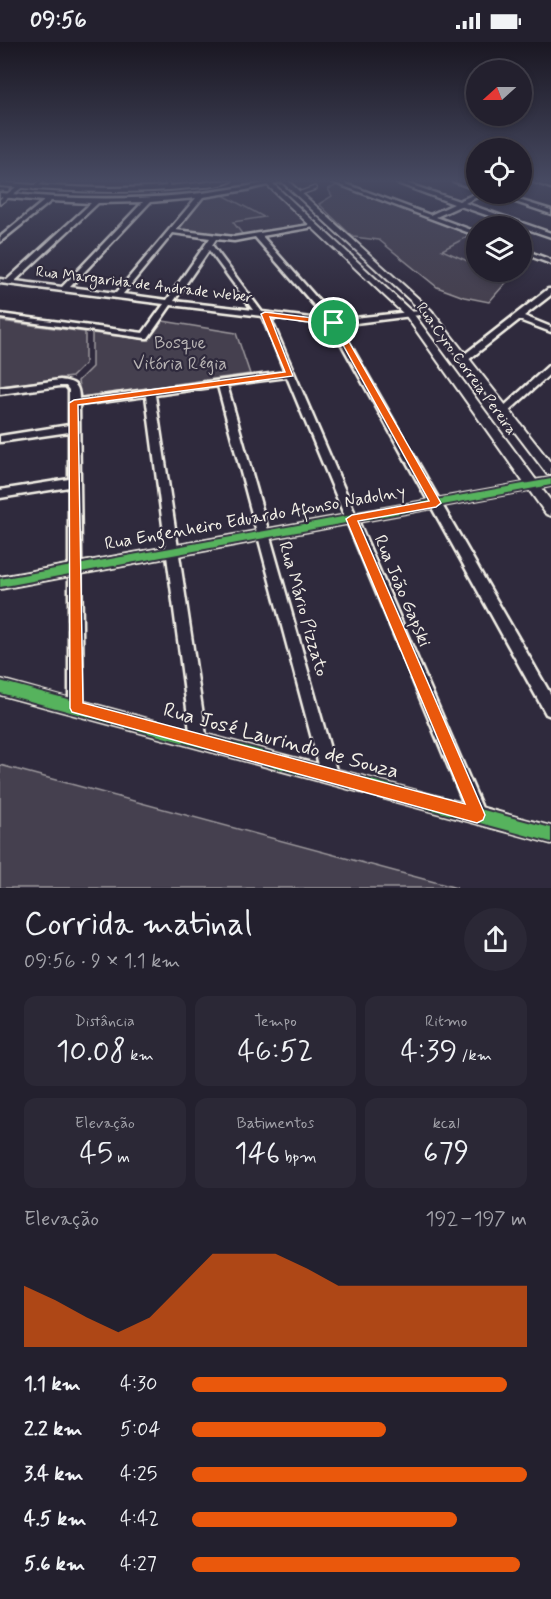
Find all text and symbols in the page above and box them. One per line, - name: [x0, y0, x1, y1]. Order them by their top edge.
- text: 09:56: [30, 7, 87, 35]
- north arrow: [466, 60, 532, 126]
- map controls: [466, 60, 532, 282]
- button: locate: [466, 138, 532, 204]
- button: layers: [466, 216, 532, 282]
- street label: Rua Margarida de Andrade Weber: [34, 262, 254, 309]
- pin: [308, 297, 359, 348]
- street label: Rua Cyro Correia Pereira: [411, 299, 521, 440]
- icon: arrive: [317, 306, 350, 339]
- park label: Bosque Vitória Régia: [133, 331, 227, 376]
- street label: Rua Engenheiro Eduardo Afonso Nadolny: [103, 480, 408, 558]
- street label: Rua João Gapski: [368, 531, 436, 651]
- street label: Rua Mário Pizzato: [272, 539, 334, 679]
- street label: Rua José Laurindo de Souza: [160, 696, 402, 786]
- text: Corrida matinal: [24, 903, 252, 947]
- button: share: [464, 908, 527, 971]
- text: 09:56 · 9 × 1.1 km: [24, 948, 180, 975]
- text: Distância: [75, 1011, 135, 1032]
- text: Tempo: [254, 1011, 297, 1032]
- text: Ritmo: [425, 1011, 467, 1032]
- text: 10.08: [56, 1032, 126, 1071]
- text: 46:52: [238, 1032, 313, 1071]
- text: 4:39: [400, 1032, 457, 1071]
- text: km: [126, 1045, 154, 1066]
- text: /km: [457, 1045, 492, 1066]
- text: Elevação: [75, 1113, 135, 1134]
- text: Batimentos: [237, 1113, 314, 1134]
- text: kcal: [433, 1113, 460, 1134]
- text: 45: [80, 1134, 113, 1173]
- text: 146: [234, 1134, 280, 1173]
- text: 679: [423, 1134, 469, 1173]
- text: m: [113, 1147, 130, 1168]
- text: bpm: [280, 1147, 317, 1168]
- text: Elevação: [24, 1206, 99, 1233]
- text: 192–197 m: [425, 1206, 527, 1233]
- text: 1.1 km: [24, 1371, 81, 1398]
- text: 4:30: [120, 1371, 157, 1398]
- text: 2.2 km: [24, 1416, 82, 1443]
- text: 5:04: [120, 1416, 161, 1443]
- text: 3.4 km: [24, 1461, 83, 1488]
- text: 4:25: [120, 1461, 157, 1488]
- text: 4.5 km: [24, 1506, 86, 1533]
- text: 4:42: [120, 1506, 159, 1533]
- text: 5.6 km: [24, 1551, 85, 1578]
- text: 4:27: [120, 1551, 157, 1578]

